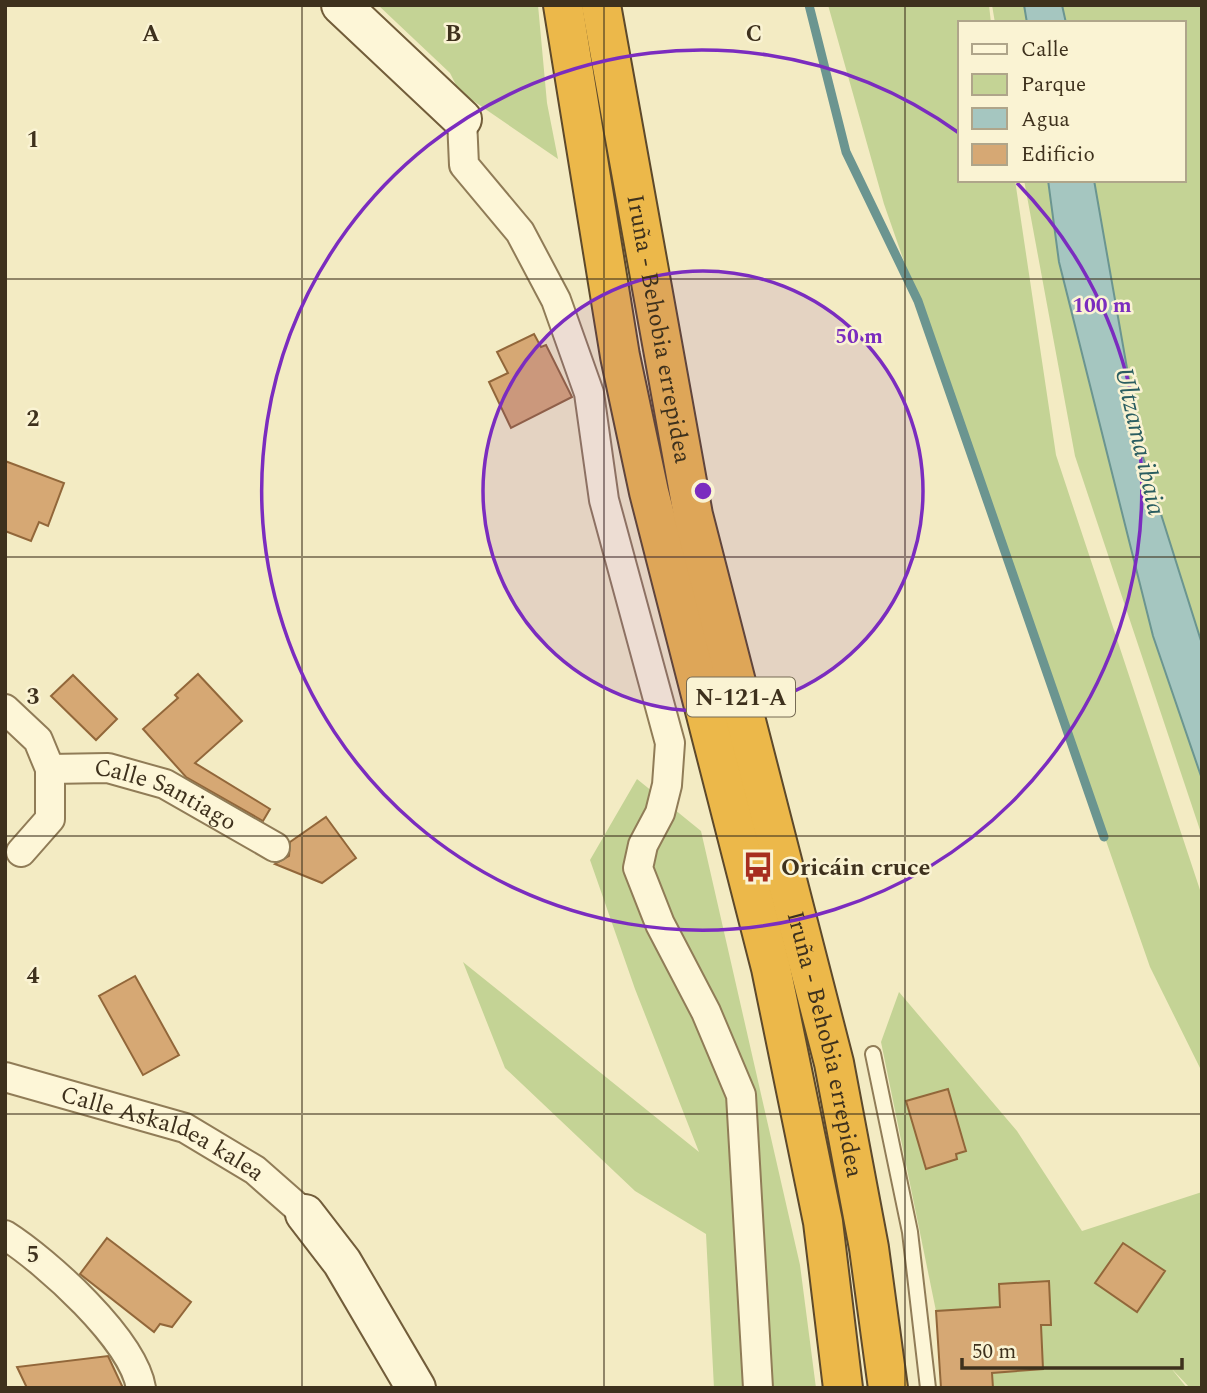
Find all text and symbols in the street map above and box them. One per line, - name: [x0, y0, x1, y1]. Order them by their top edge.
- text: A: [142, 17, 160, 52]
- text: B: [445, 17, 461, 52]
- text: C: [746, 17, 762, 52]
- legend: [958, 21, 1186, 182]
- text: Calle: [1021, 34, 1069, 66]
- text: Parque: [1021, 69, 1086, 101]
- text: Agua: [1021, 104, 1071, 136]
- text: 1: [27, 123, 39, 158]
- text: Edificio: [1021, 139, 1095, 171]
- street label: Iruña - Behobia errepidea: [617, 192, 700, 467]
- text: 100 m: [1072, 290, 1132, 322]
- text: 50 m: [835, 321, 883, 353]
- water label: Ultzama ibaia: [1104, 363, 1177, 520]
- text: 2: [27, 402, 40, 437]
- centre of rings: [691, 479, 715, 503]
- road number: N-121-A: [687, 678, 795, 716]
- text: 3: [27, 680, 40, 715]
- street label: Calle Santiago: [94, 751, 243, 840]
- bus stop icon: Oricáin cruce: [741, 850, 775, 884]
- place label: Oricáin cruce: [781, 850, 930, 886]
- street label: Iruña - Behobia errepidea: [777, 907, 872, 1181]
- text: 4: [27, 959, 40, 994]
- street label: Calle Askaldea kalea: [56, 1077, 273, 1190]
- text: 5: [27, 1238, 39, 1273]
- scale bar: [962, 1326, 1182, 1370]
- text: 50 m: [972, 1336, 1016, 1368]

